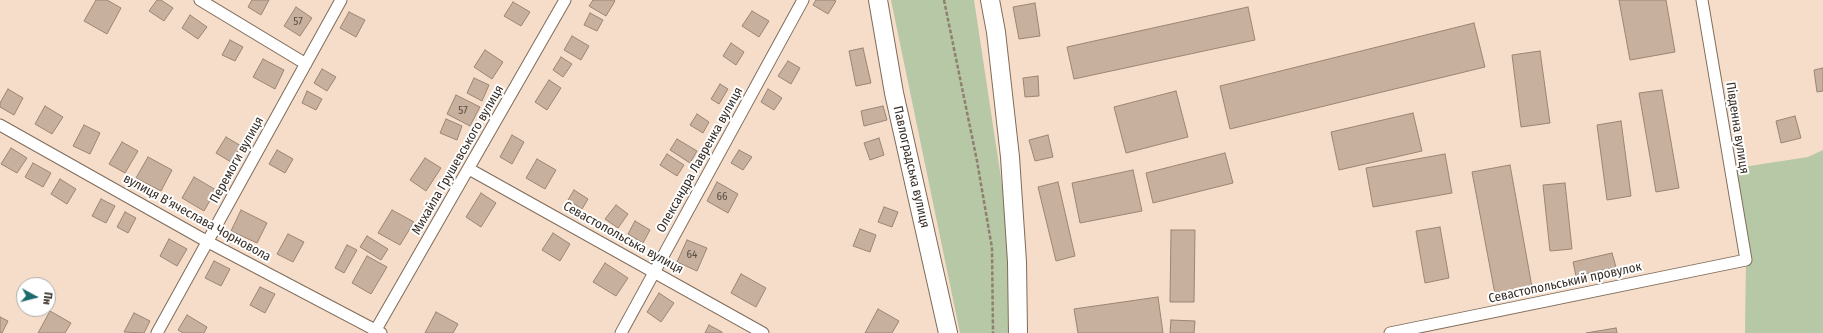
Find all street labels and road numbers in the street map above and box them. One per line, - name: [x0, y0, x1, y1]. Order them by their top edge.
- street label: Південна вулиця: [1722, 81, 1752, 175]
- street label: Михайла Грушевського вулиця: [409, 82, 507, 238]
- street label: Олександра Лавренка вулиця: [653, 85, 747, 235]
- street label: Павлоградська вулиця: [889, 104, 933, 230]
- street label: Перемоги вулиця: [207, 114, 267, 206]
- street label: вулиця В’ячеслава Чорновола: [121, 171, 273, 265]
- street label: Севастопольська вулиця: [560, 198, 686, 278]
- street label: Севастопольський провулок: [1487, 259, 1643, 307]

